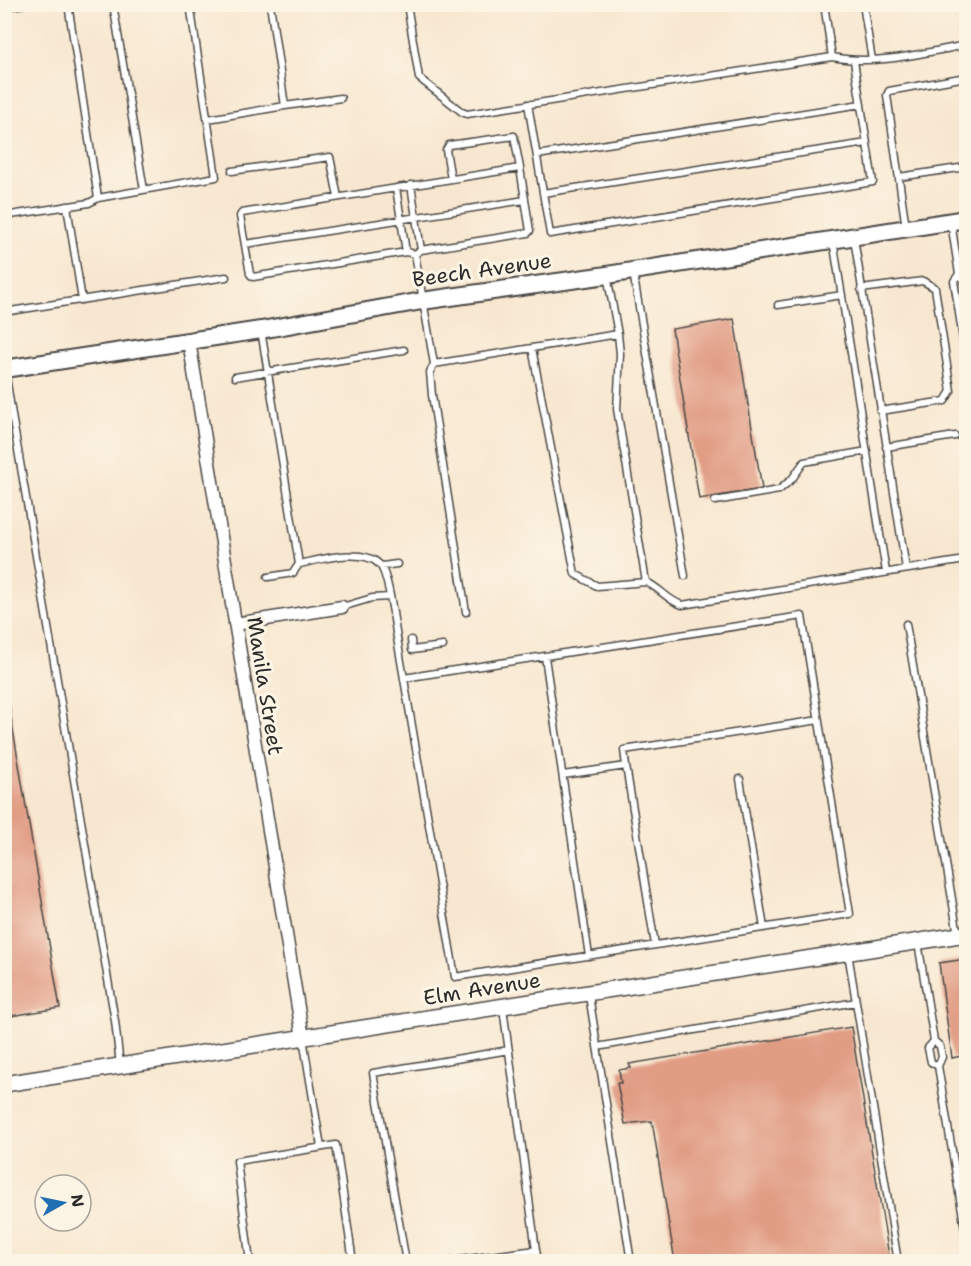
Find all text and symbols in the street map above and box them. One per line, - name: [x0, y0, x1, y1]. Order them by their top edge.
- street label: Beech Avenue: [411, 246, 553, 294]
- street label: Manila Street: [240, 615, 290, 757]
- street label: Elm Avenue: [421, 966, 543, 1012]
- north arrow: [33, 1173, 93, 1233]
- text: N: [66, 1193, 89, 1209]

